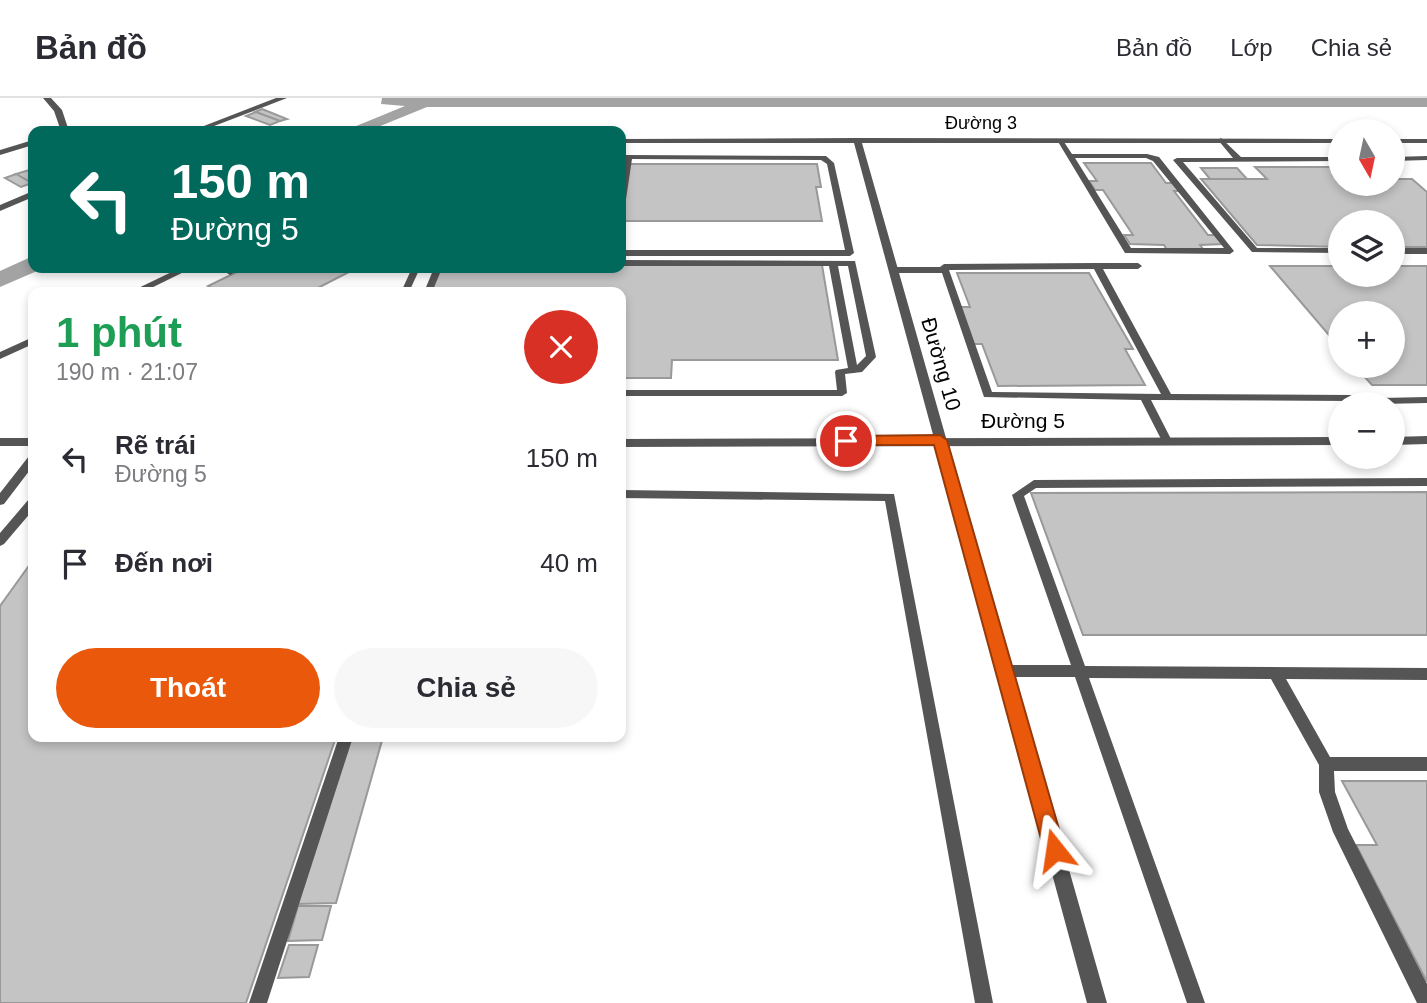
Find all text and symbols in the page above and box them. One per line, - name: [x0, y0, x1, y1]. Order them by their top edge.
- text: Bản đồ: [35, 29, 147, 66]
- text: Bản đồ: [1116, 34, 1192, 61]
- text: Lớp: [1230, 34, 1273, 61]
- text: Chia sẻ: [1311, 34, 1392, 61]
- street label: Đường 3: [945, 113, 1017, 133]
- north arrow: [1328, 119, 1405, 196]
- map controls: [1328, 119, 1405, 469]
- icon: left: [56, 154, 147, 245]
- text: 150 m: [171, 154, 310, 208]
- button: layers: [1328, 210, 1405, 287]
- text: Đường 5: [171, 211, 299, 247]
- button: +: [1328, 301, 1405, 378]
- text: 1 phút: [56, 309, 182, 356]
- button: close: [524, 310, 598, 384]
- street label: Đường 10: [917, 315, 966, 413]
- text: 190 m · 21:07: [56, 359, 198, 385]
- button: −: [1328, 392, 1405, 469]
- street label: Đường 5: [981, 409, 1065, 432]
- pin: [816, 411, 876, 471]
- icon: arrive: [827, 422, 865, 460]
- text: Rẽ trái: [115, 430, 196, 460]
- icon: left: [56, 440, 94, 478]
- text: 150 m: [526, 443, 598, 473]
- text: Đường 5: [115, 461, 207, 487]
- icon: arrive: [56, 545, 94, 583]
- text: Đến nơi: [115, 548, 213, 578]
- text: 40 m: [540, 548, 598, 578]
- button: Thoát: [56, 648, 320, 728]
- button: Chia sẻ: [334, 648, 598, 728]
- position arrow: [1018, 813, 1092, 887]

